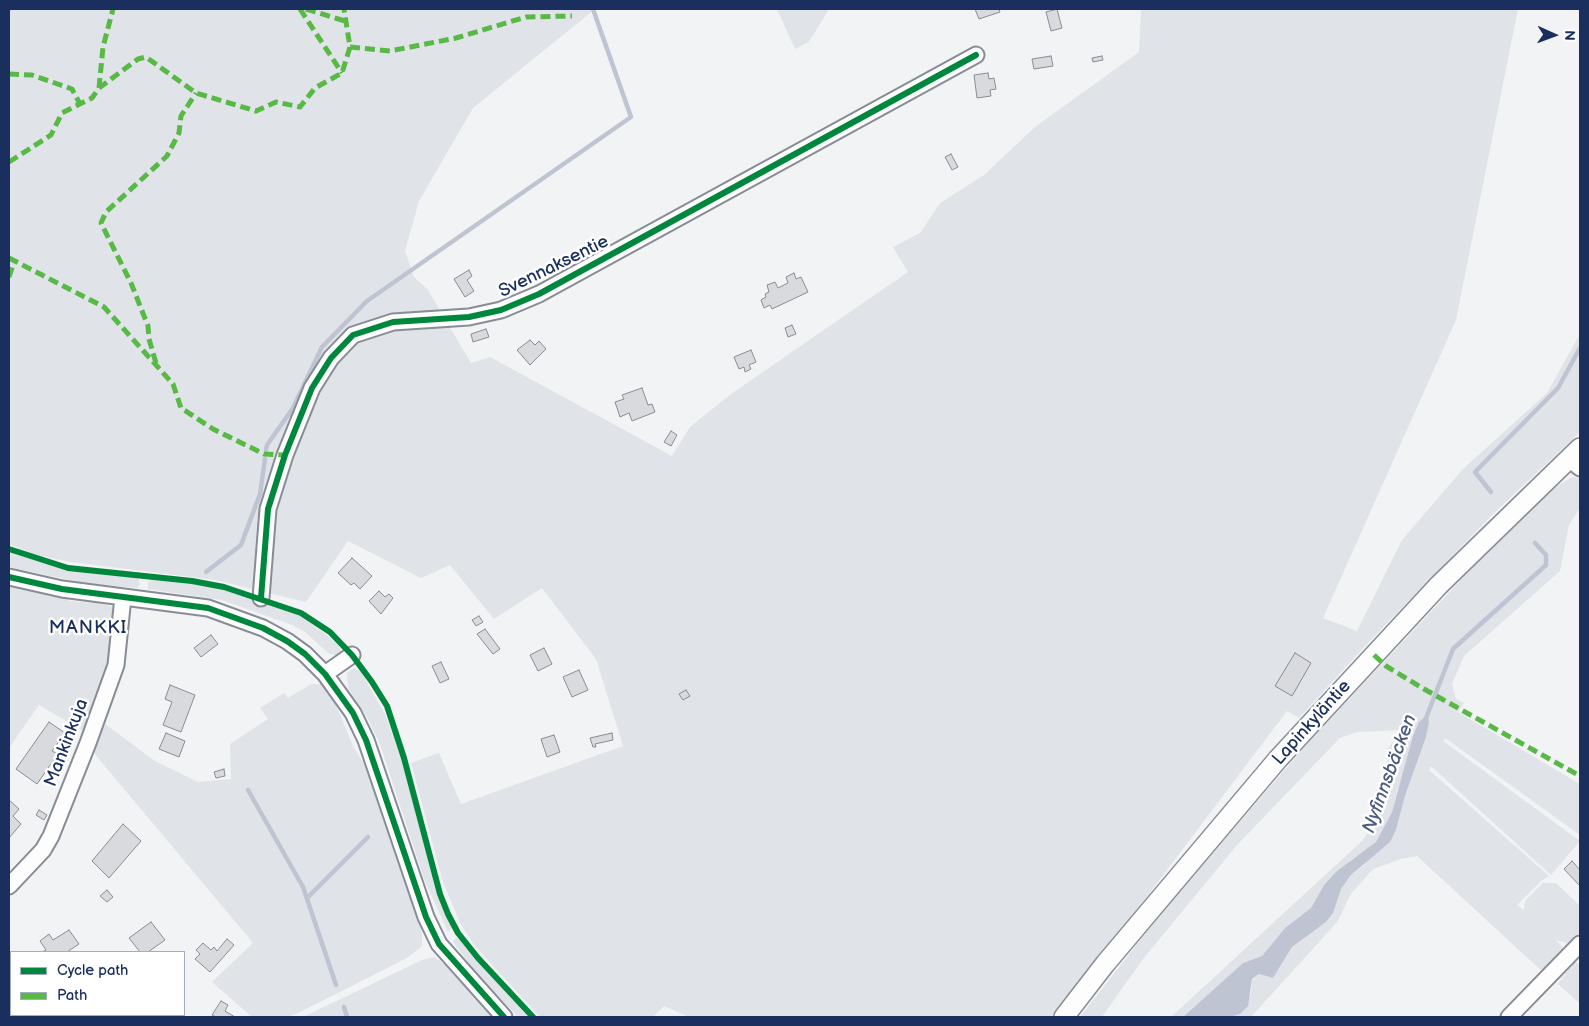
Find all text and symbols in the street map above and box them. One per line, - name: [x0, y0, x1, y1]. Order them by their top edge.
- north arrow: [1529, 10, 1579, 60]
- text: N: [1561, 30, 1578, 41]
- street label: Svennaksentie: [496, 231, 612, 303]
- district label: MANKKI: [48, 617, 128, 639]
- street label: Lapinkyläntie: [1268, 676, 1356, 770]
- street label: Mankinkuja: [40, 696, 94, 790]
- water label: Nyfinnsbäcken: [1358, 712, 1422, 836]
- legend: [10, 951, 185, 1016]
- text: Cycle path: [57, 961, 128, 980]
- text: Path: [57, 986, 87, 1005]

